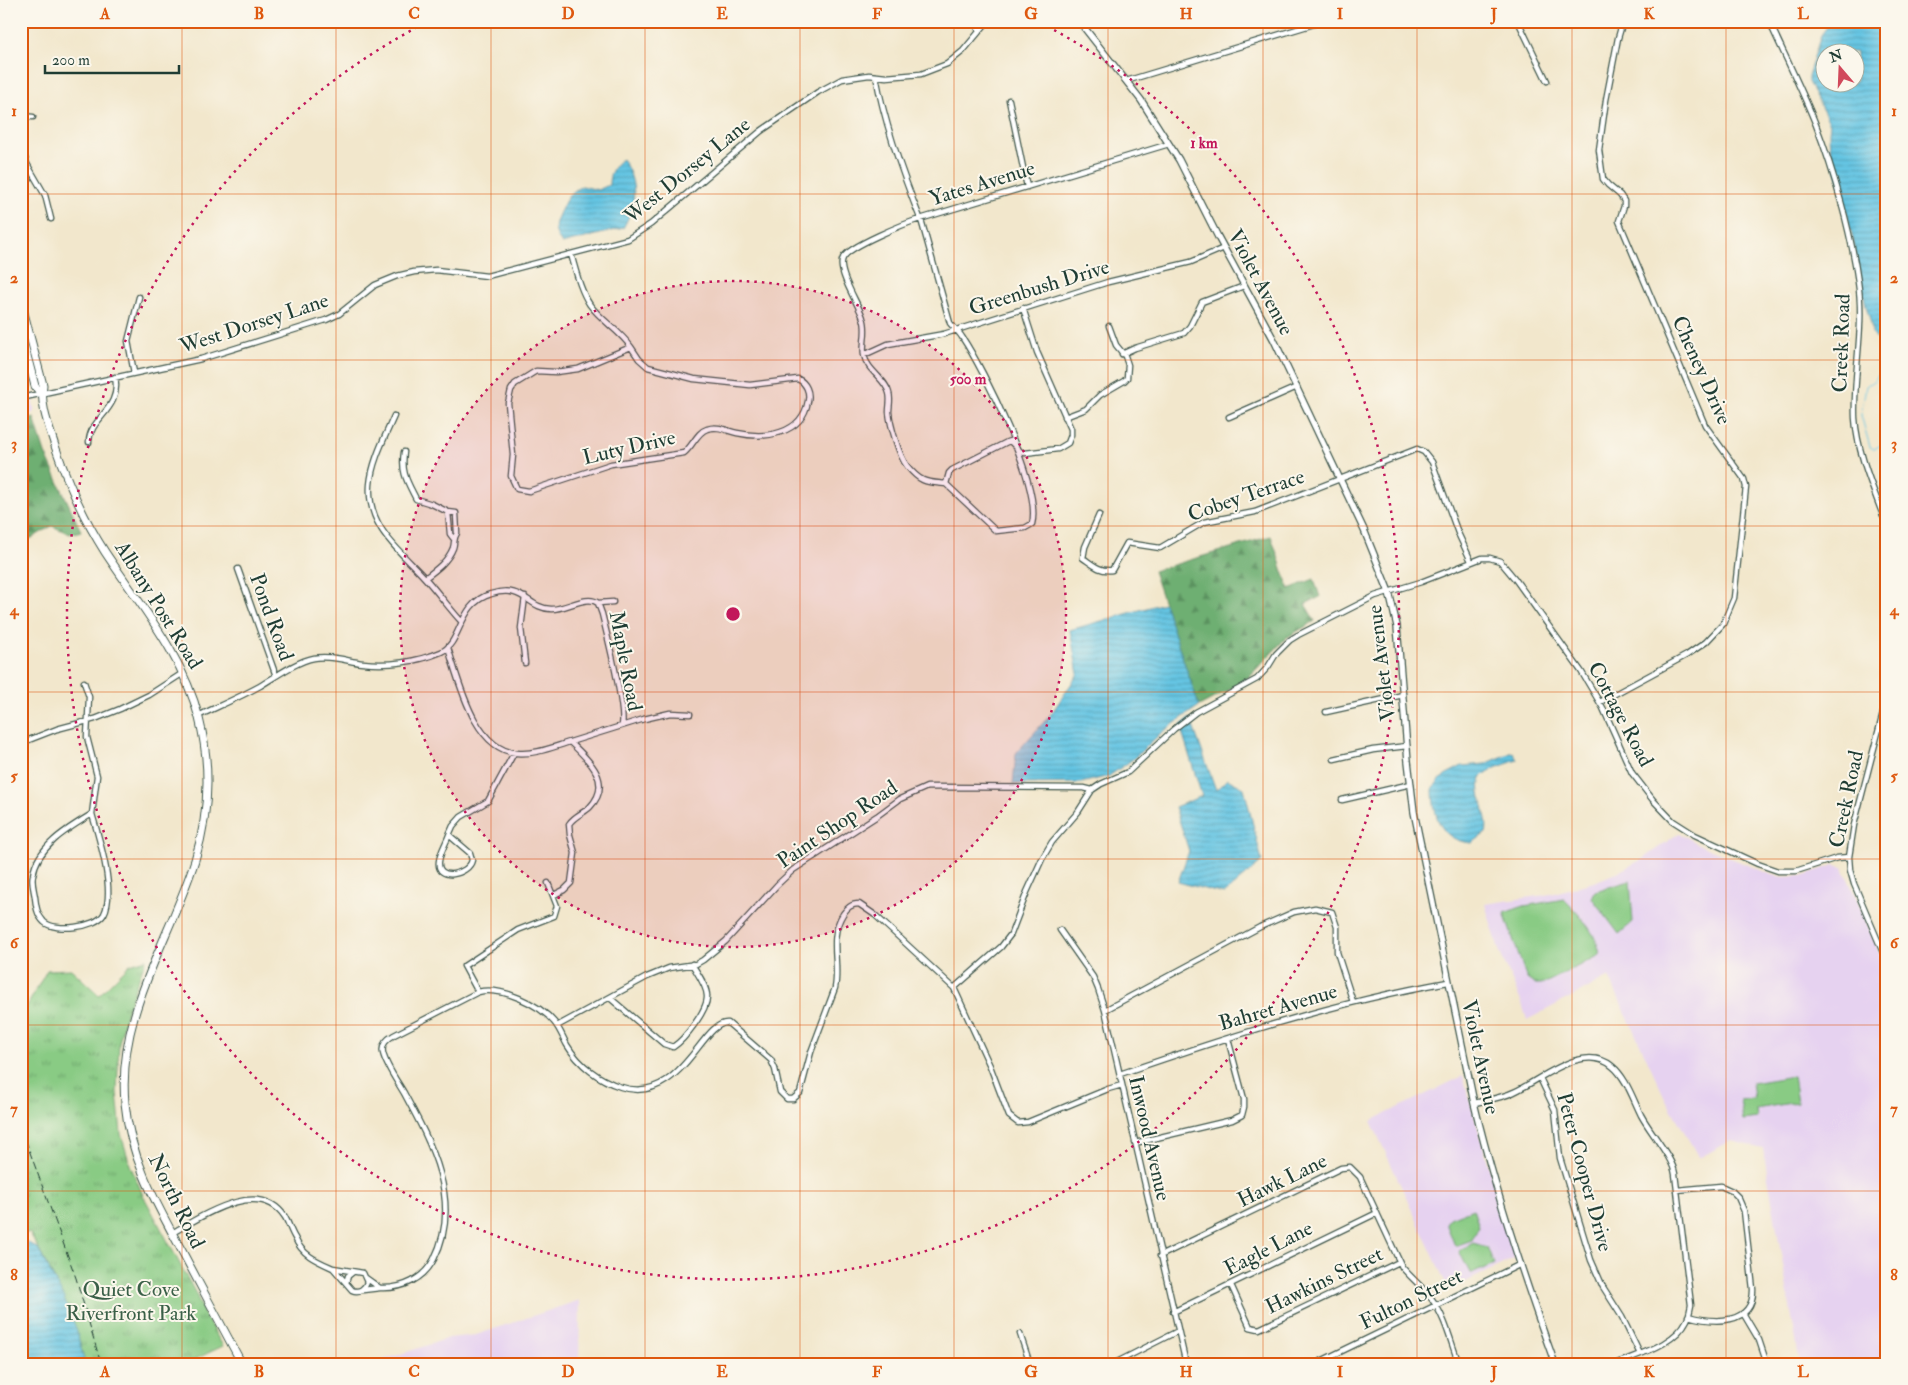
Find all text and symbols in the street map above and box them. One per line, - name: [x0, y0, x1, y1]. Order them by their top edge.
- text: A: [99, 4, 111, 24]
- text: B: [254, 4, 264, 24]
- text: C: [408, 4, 420, 24]
- text: D: [561, 4, 575, 24]
- text: E: [716, 4, 728, 24]
- text: F: [872, 4, 882, 24]
- text: G: [1024, 4, 1038, 24]
- text: H: [1179, 4, 1193, 24]
- text: I: [1337, 4, 1344, 24]
- text: J: [1490, 4, 1498, 25]
- text: K: [1643, 4, 1655, 24]
- text: L: [1797, 4, 1809, 24]
- scale bar: [45, 42, 179, 74]
- north arrow: [1816, 42, 1866, 92]
- text: N: [1826, 46, 1845, 67]
- text: 200 m: [52, 51, 90, 70]
- text: 1: [11, 101, 17, 121]
- text: 1: [1891, 101, 1897, 121]
- street label: West Dorsey Lane: [618, 111, 756, 230]
- text: 1 km: [1190, 134, 1218, 153]
- street label: Yates Avenue: [926, 155, 1039, 212]
- street label: Violet Avenue: [1221, 225, 1300, 340]
- street label: Greenbush Drive: [966, 253, 1113, 322]
- text: 2: [10, 268, 18, 288]
- text: 2: [1890, 268, 1898, 288]
- street label: West Dorsey Lane: [175, 287, 332, 361]
- street label: Creek Road: [1826, 292, 1857, 393]
- street label: Cheney Drive: [1666, 311, 1738, 429]
- text: 500 m: [950, 370, 987, 389]
- street label: Luty Drive: [580, 424, 678, 471]
- text: 3: [11, 434, 17, 454]
- text: 3: [1891, 434, 1897, 454]
- street label: Cobey Terrace: [1184, 463, 1308, 528]
- street label: Albany Post Road: [108, 535, 209, 675]
- street label: Pond Road: [243, 570, 300, 665]
- text: 4: [9, 600, 20, 620]
- text: 4: [1889, 600, 1900, 620]
- street label: Violet Avenue: [1361, 603, 1402, 722]
- centre of rings: [724, 605, 742, 623]
- street label: Maple Road: [603, 609, 649, 714]
- street label: Cottage Road: [1582, 657, 1660, 772]
- street label: Creek Road: [1823, 747, 1870, 850]
- text: 5: [10, 766, 18, 786]
- text: 5: [1890, 766, 1898, 786]
- street label: Paint Shop Road: [772, 774, 903, 875]
- text: 6: [10, 933, 20, 953]
- text: 6: [1890, 933, 1900, 953]
- street label: Bahret Avenue: [1216, 978, 1341, 1037]
- street label: Violet Avenue: [1455, 997, 1506, 1117]
- street label: Inwood Avenue: [1122, 1073, 1177, 1204]
- street label: Peter Cooper Drive: [1550, 1090, 1619, 1255]
- text: 7: [10, 1099, 18, 1119]
- text: 7: [1890, 1099, 1898, 1119]
- street label: Hawk Lane: [1233, 1147, 1332, 1214]
- street label: North Road: [142, 1149, 211, 1254]
- street label: Eagle Lane: [1219, 1215, 1317, 1282]
- street label: Hawkins Street: [1261, 1240, 1388, 1320]
- street label: Fulton Street: [1355, 1263, 1467, 1336]
- text: 8: [10, 1265, 18, 1285]
- text: 8: [1890, 1265, 1898, 1285]
- park label: Quiet Cove Riverfront Park: [66, 1276, 196, 1327]
- text: A: [99, 1362, 111, 1382]
- text: B: [254, 1362, 264, 1382]
- text: C: [408, 1362, 420, 1382]
- text: D: [561, 1362, 575, 1382]
- text: E: [716, 1362, 728, 1382]
- text: F: [872, 1362, 882, 1382]
- text: G: [1024, 1362, 1038, 1382]
- text: H: [1179, 1362, 1193, 1382]
- text: I: [1337, 1362, 1344, 1382]
- text: J: [1490, 1362, 1498, 1383]
- text: K: [1643, 1362, 1655, 1382]
- text: L: [1797, 1362, 1809, 1382]

